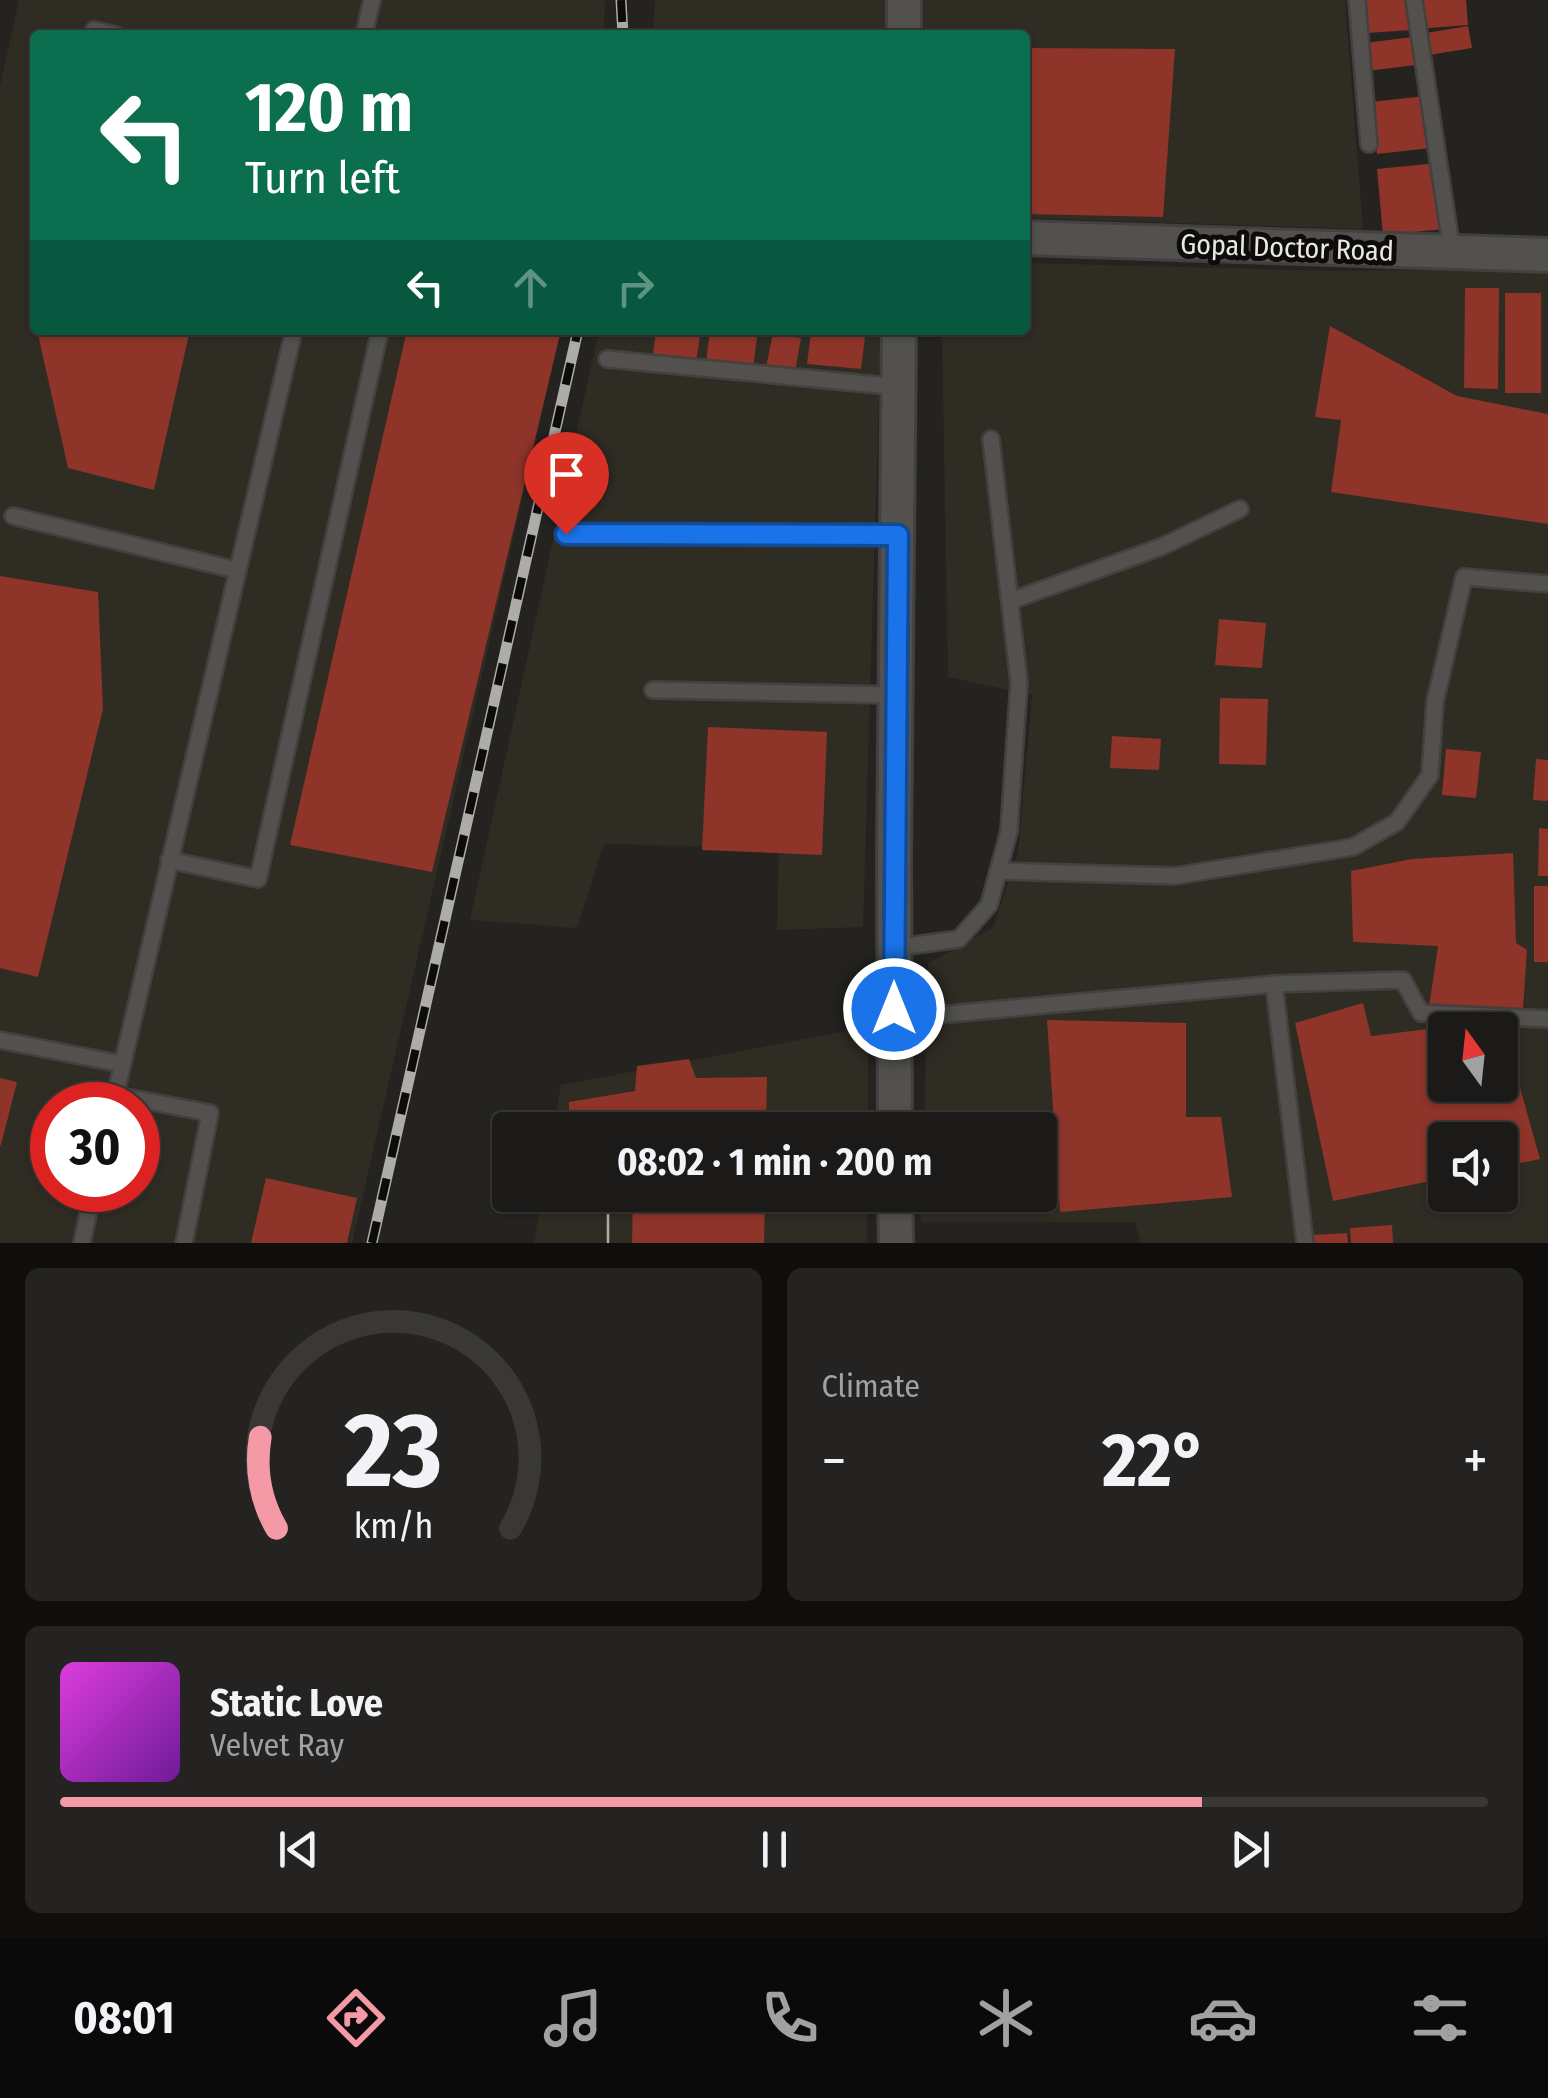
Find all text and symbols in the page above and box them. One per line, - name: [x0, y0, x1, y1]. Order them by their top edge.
- text: 120 m: [245, 66, 413, 150]
- icon: left: [80, 70, 210, 200]
- text: Turn left: [245, 151, 400, 205]
- street label: Gopal Doctor Road: [1180, 227, 1394, 268]
- icon: left: [398, 260, 453, 315]
- icon: ahead: [503, 260, 558, 315]
- icon: right: [608, 260, 663, 315]
- pin: [524, 432, 609, 535]
- icon: arrive: [539, 447, 594, 502]
- position arrow: [842, 957, 946, 1061]
- north arrow: [1428, 1012, 1518, 1102]
- map controls: [1428, 1012, 1518, 1212]
- speed limit sign: 30: [30, 1082, 160, 1212]
- button: sound: [1428, 1122, 1518, 1212]
- text: 08:02 · 1 min · 200 m: [617, 1139, 932, 1185]
- text: Climate: [822, 1367, 920, 1405]
- text: 23: [344, 1389, 442, 1514]
- text: 22°: [1102, 1416, 1207, 1506]
- text: −: [822, 1428, 846, 1494]
- text: +: [1463, 1428, 1488, 1494]
- text: km/h: [353, 1505, 433, 1547]
- text: Static Love: [210, 1680, 383, 1726]
- text: Velvet Ray: [210, 1726, 344, 1764]
- icon: previous: [271, 1822, 326, 1877]
- icon: pause: [747, 1822, 802, 1877]
- icon: next: [1223, 1822, 1278, 1877]
- icon: directions: [321, 1983, 391, 2053]
- icon: music: [538, 1983, 608, 2053]
- icon: phone: [755, 1983, 825, 2053]
- icon: climate: [971, 1983, 1041, 2053]
- icon: car: [1188, 1983, 1258, 2053]
- icon: filters: [1405, 1983, 1475, 2053]
- text: 08:01: [73, 1991, 175, 2045]

